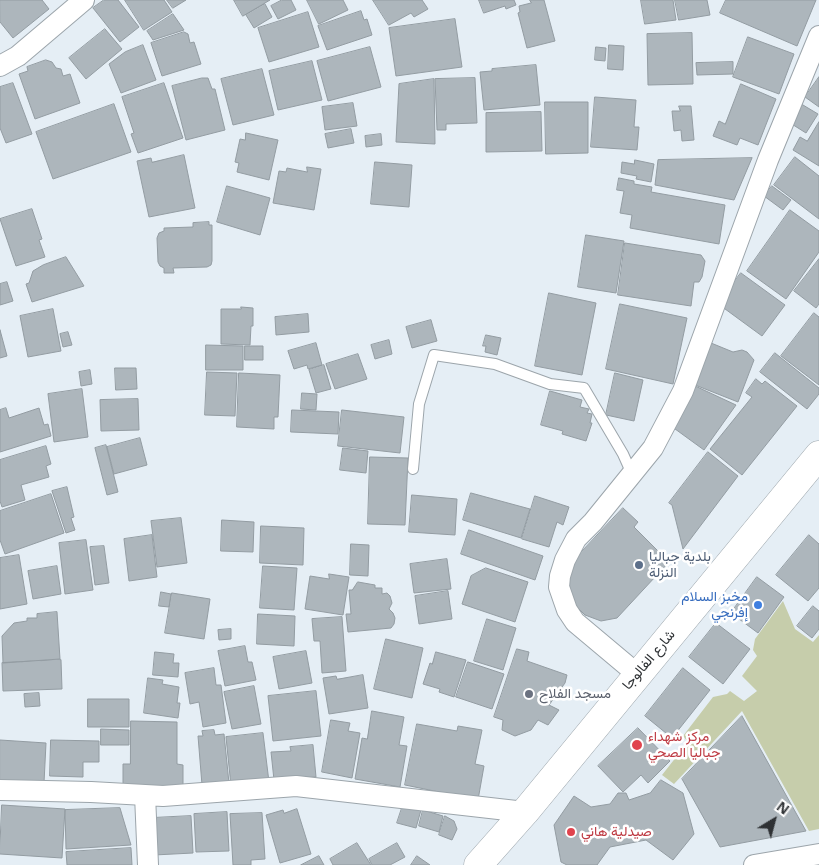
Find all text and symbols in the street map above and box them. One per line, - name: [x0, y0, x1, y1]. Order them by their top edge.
- place label: بلدية جباليا النزلة: [649, 549, 711, 582]
- marker: بلدية جباليا النزلة: [633, 559, 645, 571]
- place label: مخبز السلام إفرنجي: [681, 589, 748, 622]
- marker: مخبز السلام إفرنجي: [752, 599, 764, 611]
- street label: شارع الفالوجا: [619, 627, 679, 693]
- place label: مسجد الفلاح: [539, 686, 611, 702]
- marker: مسجد الفلاح: [523, 688, 535, 700]
- place label: مركز شهداء جباليا الصحي: [648, 729, 720, 762]
- marker: مركز شهداء جباليا الصحي: [630, 738, 644, 752]
- north arrow: [749, 795, 799, 845]
- text: N: [773, 797, 794, 819]
- place label: صيدلية هاني: [581, 824, 652, 840]
- marker: صيدلية هاني: [565, 826, 577, 838]

